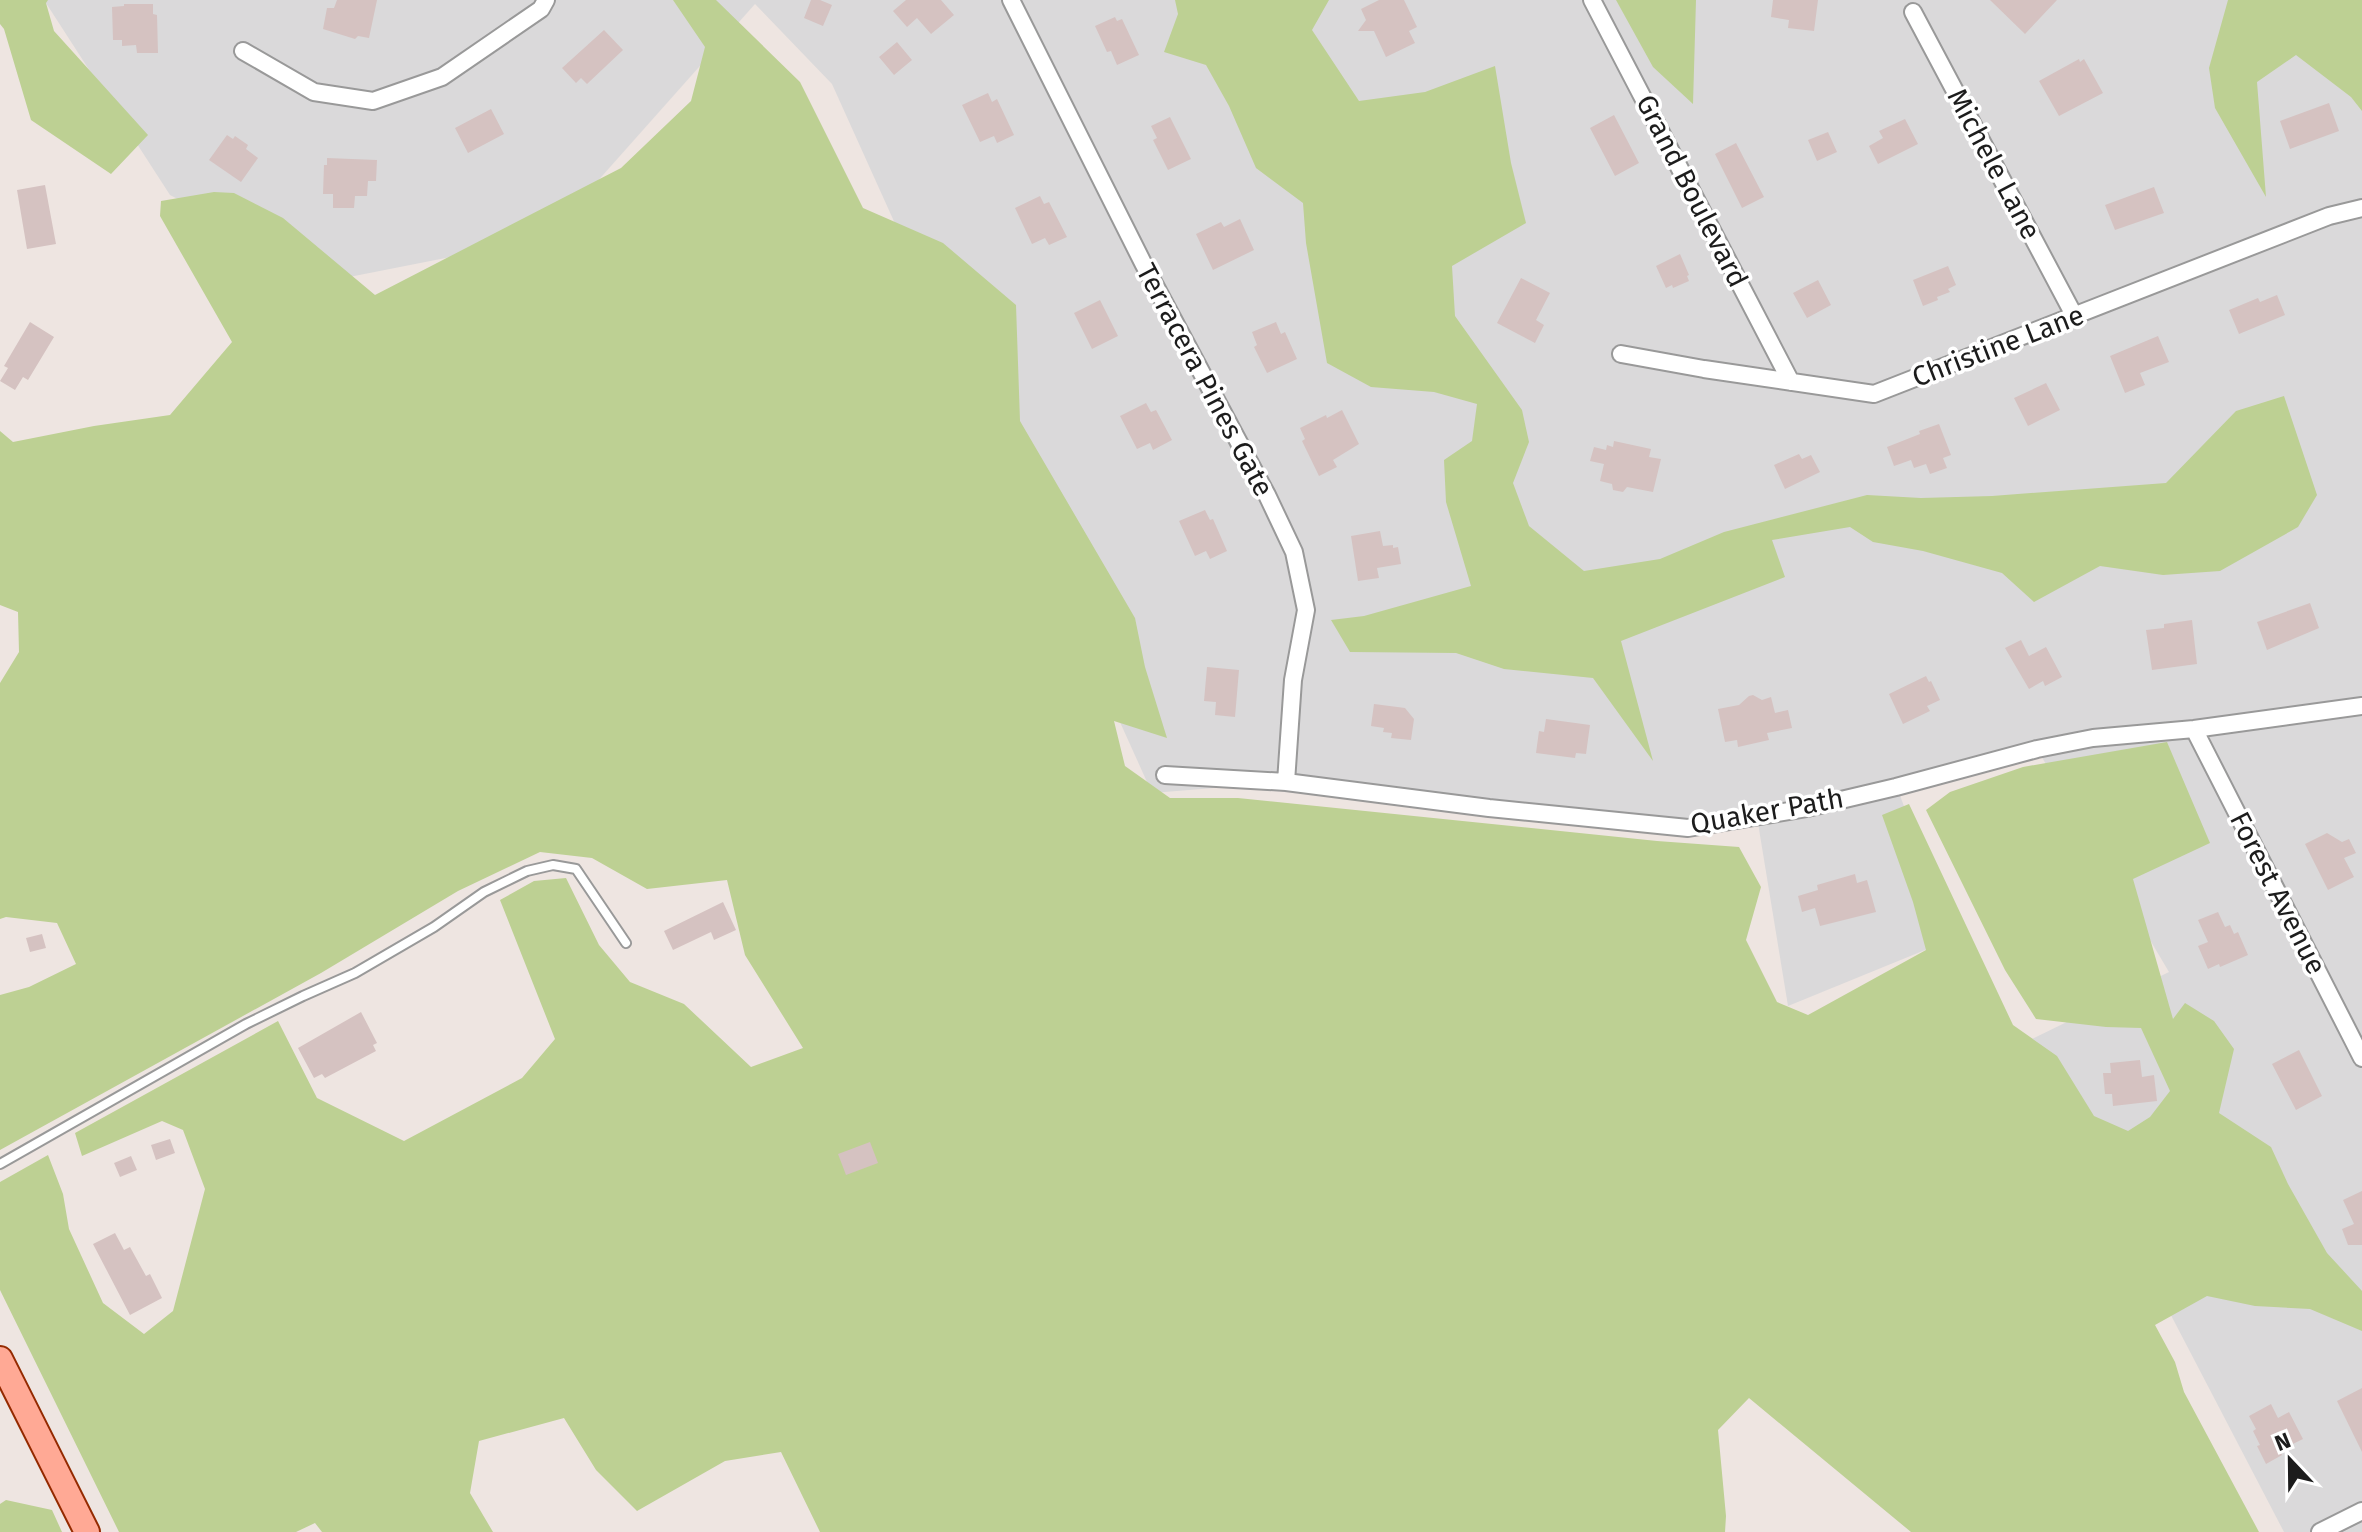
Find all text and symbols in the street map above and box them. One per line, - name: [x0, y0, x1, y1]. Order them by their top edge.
- street label: Michele Lane: [1940, 83, 2048, 245]
- street label: Grand Boulevard: [1629, 89, 1755, 293]
- street label: Terracera Pines Gate: [1130, 258, 1280, 502]
- street label: Christine Lane: [1907, 298, 2089, 394]
- street label: Quaker Path: [1688, 781, 1846, 841]
- street label: Forest Avenue: [2223, 806, 2333, 980]
- north arrow: [2250, 1420, 2330, 1500]
- text: N: [2271, 1427, 2295, 1457]

